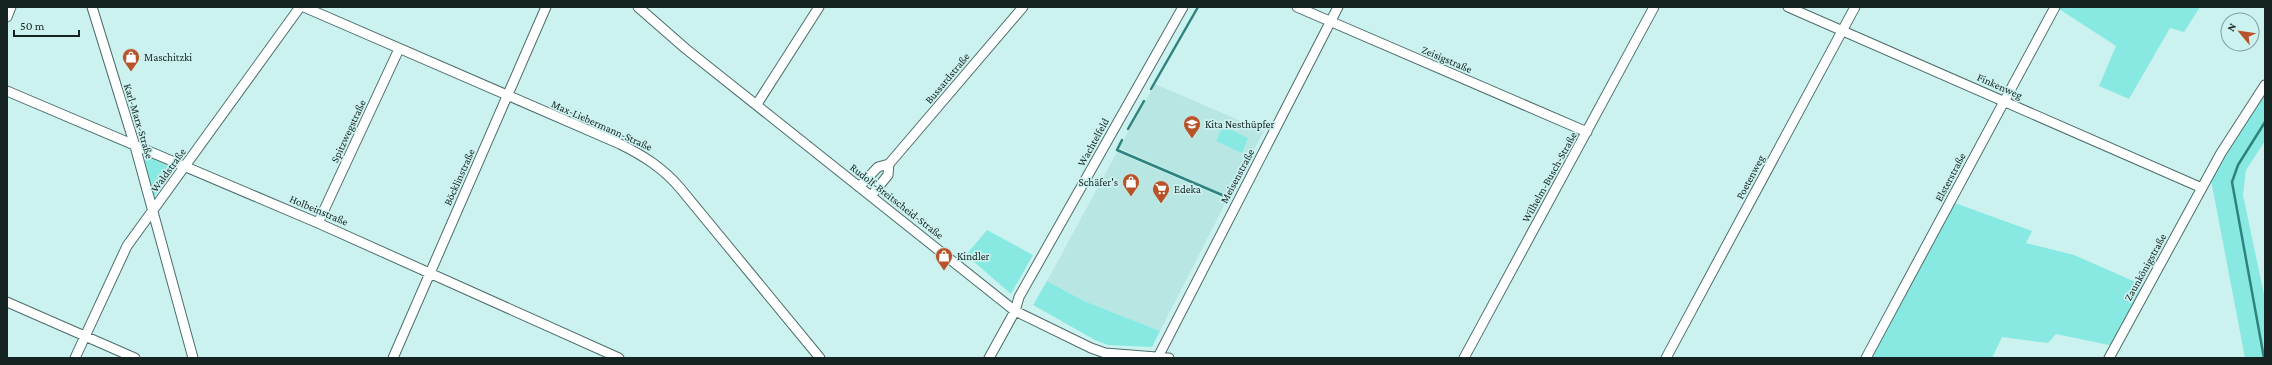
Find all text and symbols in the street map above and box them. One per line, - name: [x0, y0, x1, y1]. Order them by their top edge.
- scale bar: [14, 12, 79, 38]
- north arrow: [2220, 12, 2260, 52]
- text: 50 m: [20, 19, 45, 33]
- text: N: [2224, 21, 2239, 33]
- street label: Zeisigstraße: [1420, 43, 1474, 76]
- shop icon: Maschitzki: [121, 47, 141, 72]
- street label: Bussardstraße: [922, 50, 972, 106]
- place label: Maschitzki: [144, 51, 192, 63]
- street label: Finkenweg: [1975, 71, 2025, 102]
- street label: Karl-Marx-Straße: [122, 82, 156, 160]
- street label: Max-Liebermann-Straße: [550, 97, 654, 153]
- street label: Spitzwegstraße: [328, 98, 369, 165]
- school or university icon: Kita Nesthüpfer: [1182, 114, 1202, 139]
- street label: Wachtelfeld: [1075, 116, 1111, 168]
- place label: Kita Nesthüpfer: [1205, 118, 1274, 131]
- street label: Wilhelm-Busch-Straße: [1519, 130, 1579, 224]
- street label: Waldstraße: [148, 146, 188, 194]
- street label: Böcklinstraße: [441, 147, 477, 207]
- street label: Meisenstraße: [1218, 147, 1256, 205]
- street label: Elsterstraße: [1932, 151, 1968, 203]
- street label: Poetenweg: [1733, 152, 1768, 201]
- street label: Rudolf-Breitscheid-Straße: [848, 161, 946, 241]
- shop icon: Schäfer's: [1121, 172, 1141, 197]
- place label: Schäfer's: [1079, 176, 1118, 188]
- supermarket icon: Edeka: [1151, 179, 1171, 204]
- place label: Edeka: [1174, 183, 1201, 195]
- street label: Holbeinstraße: [288, 192, 350, 228]
- street label: Zaunkönigstraße: [2122, 231, 2169, 303]
- shop icon: Kindler: [934, 246, 954, 271]
- place label: Kindler: [957, 250, 990, 262]

